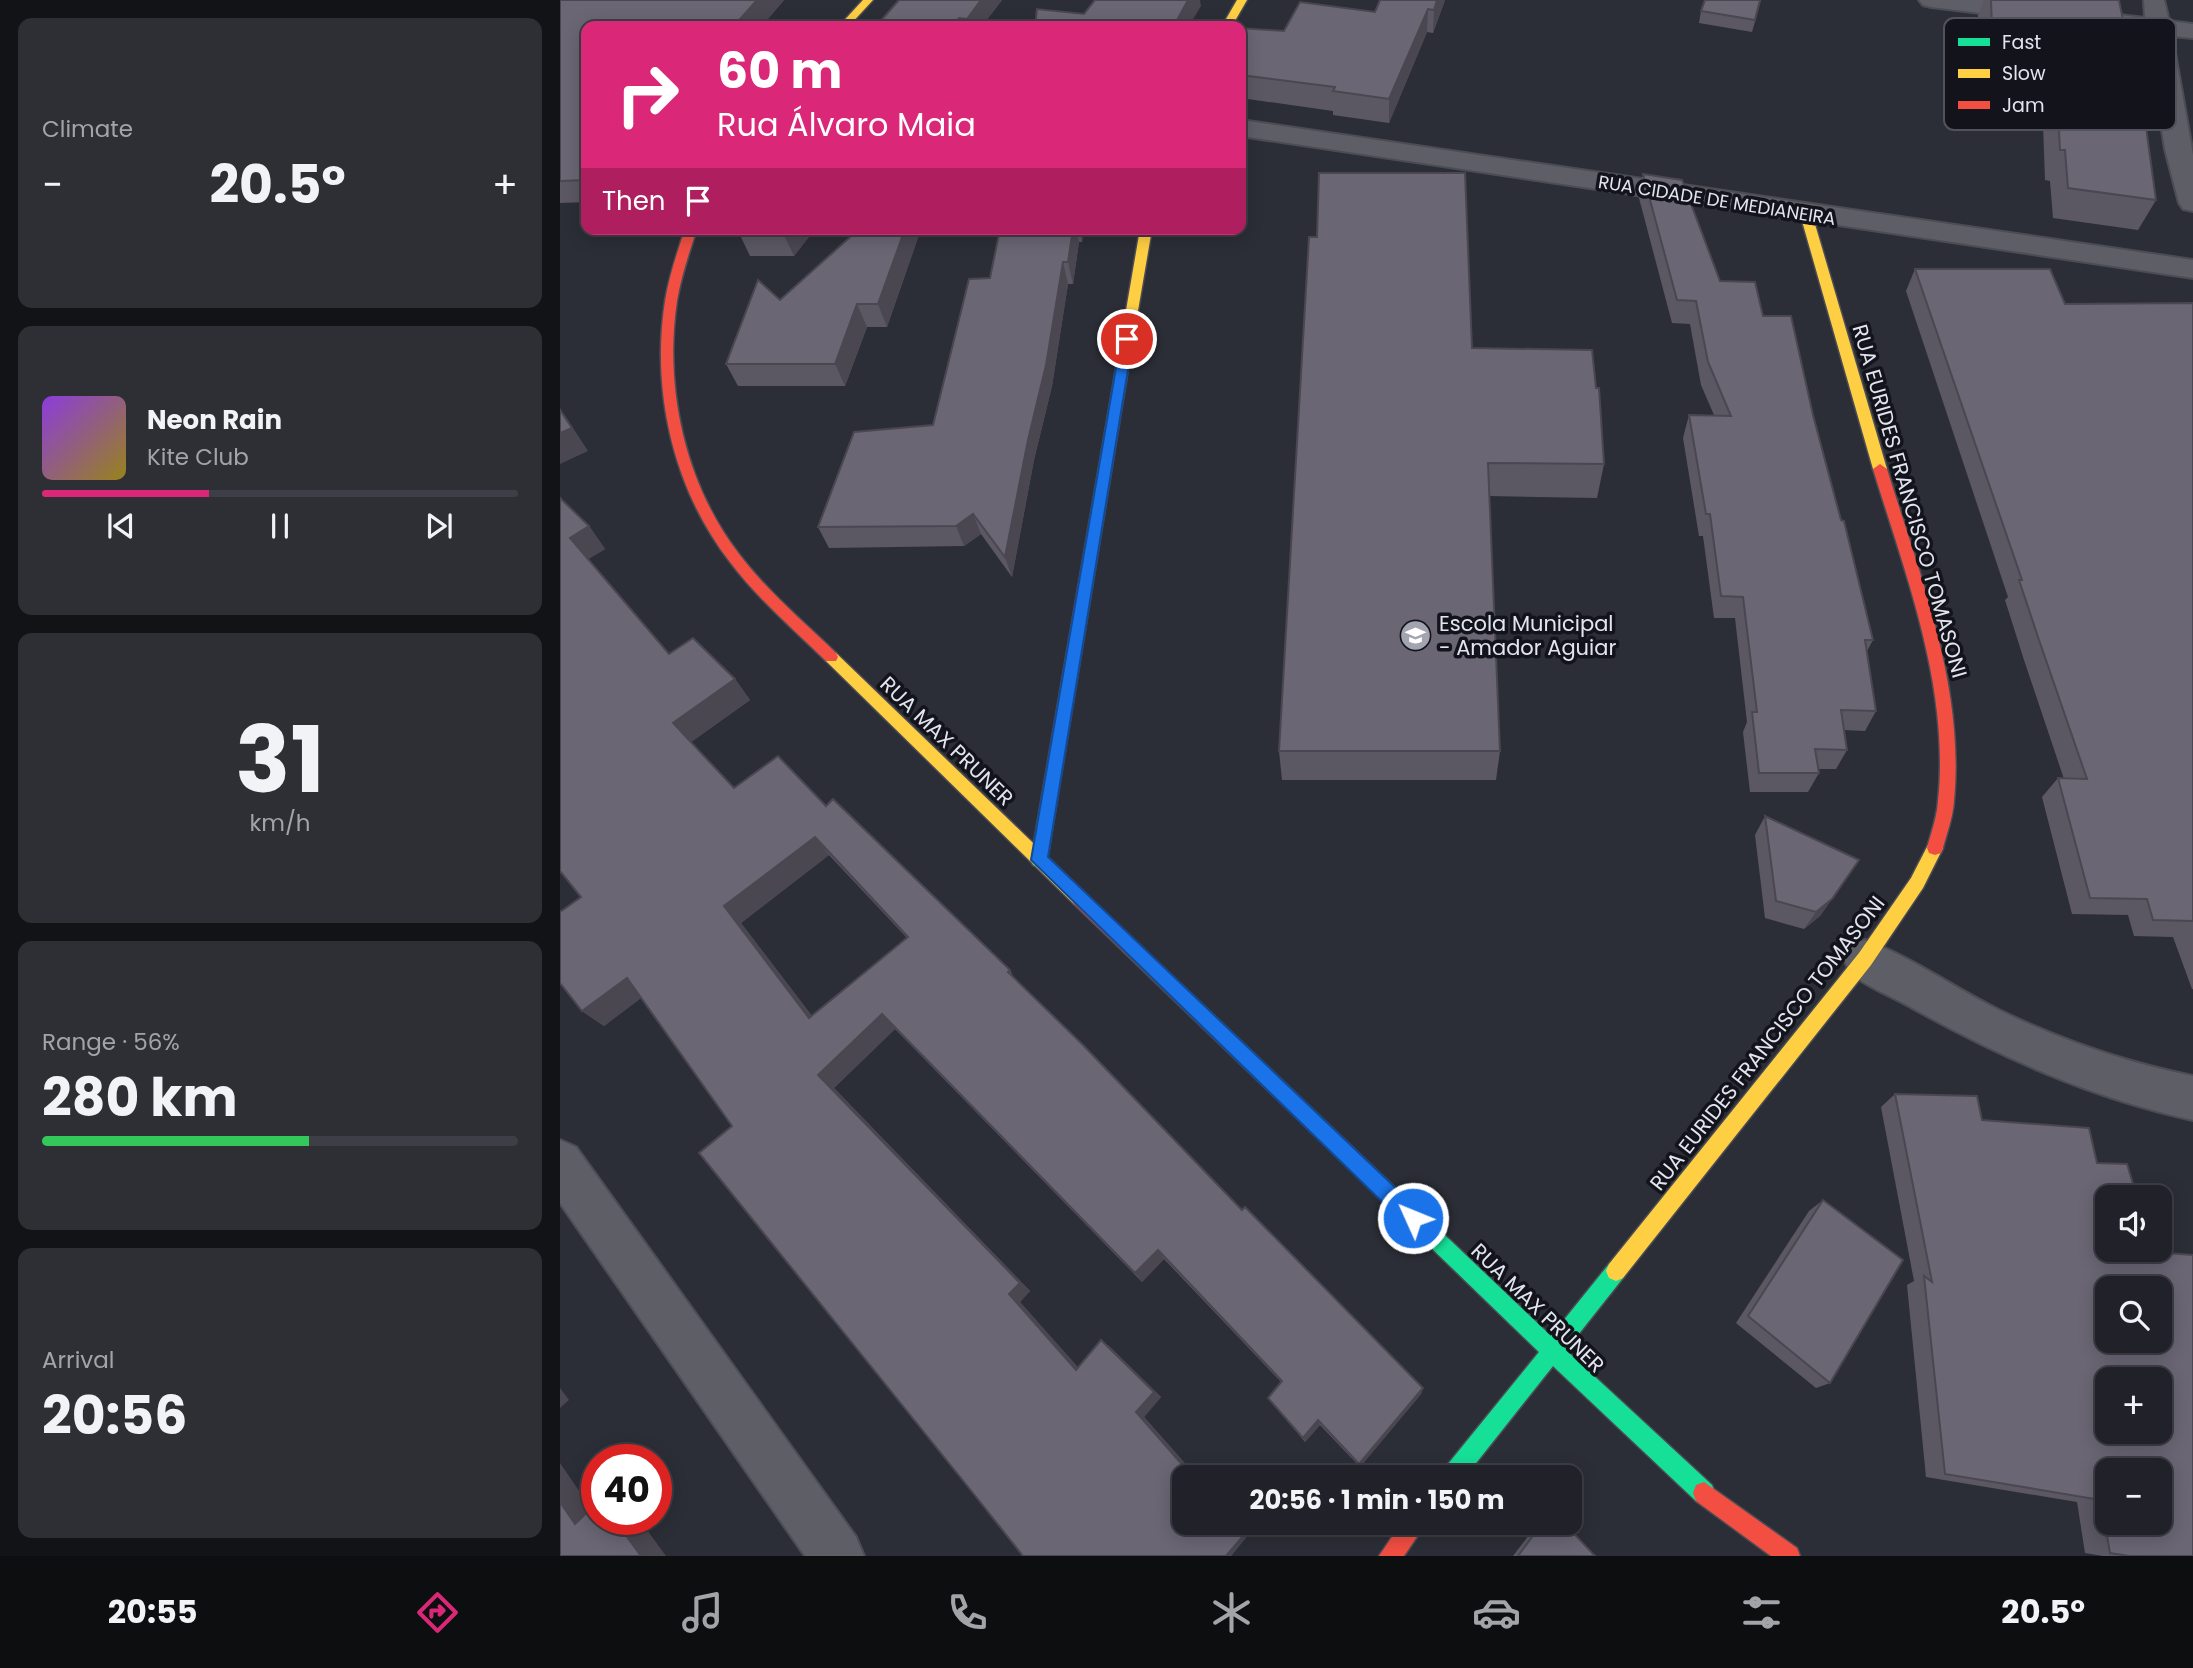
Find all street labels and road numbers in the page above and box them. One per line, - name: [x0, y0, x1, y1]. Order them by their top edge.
- street label: RUA CIDADE DE MEDIANEIRA: [1596, 169, 1838, 231]
- street label: RUA EURIDES FRANCISCO TOMASONI: [1846, 321, 1974, 681]
- street label: RUA MAX PRUNER: [874, 670, 1020, 812]
- street label: RUA EURIDES FRANCISCO TOMASONI: [1643, 890, 1891, 1196]
- street label: RUA MAX PRUNER: [1465, 1237, 1611, 1379]

